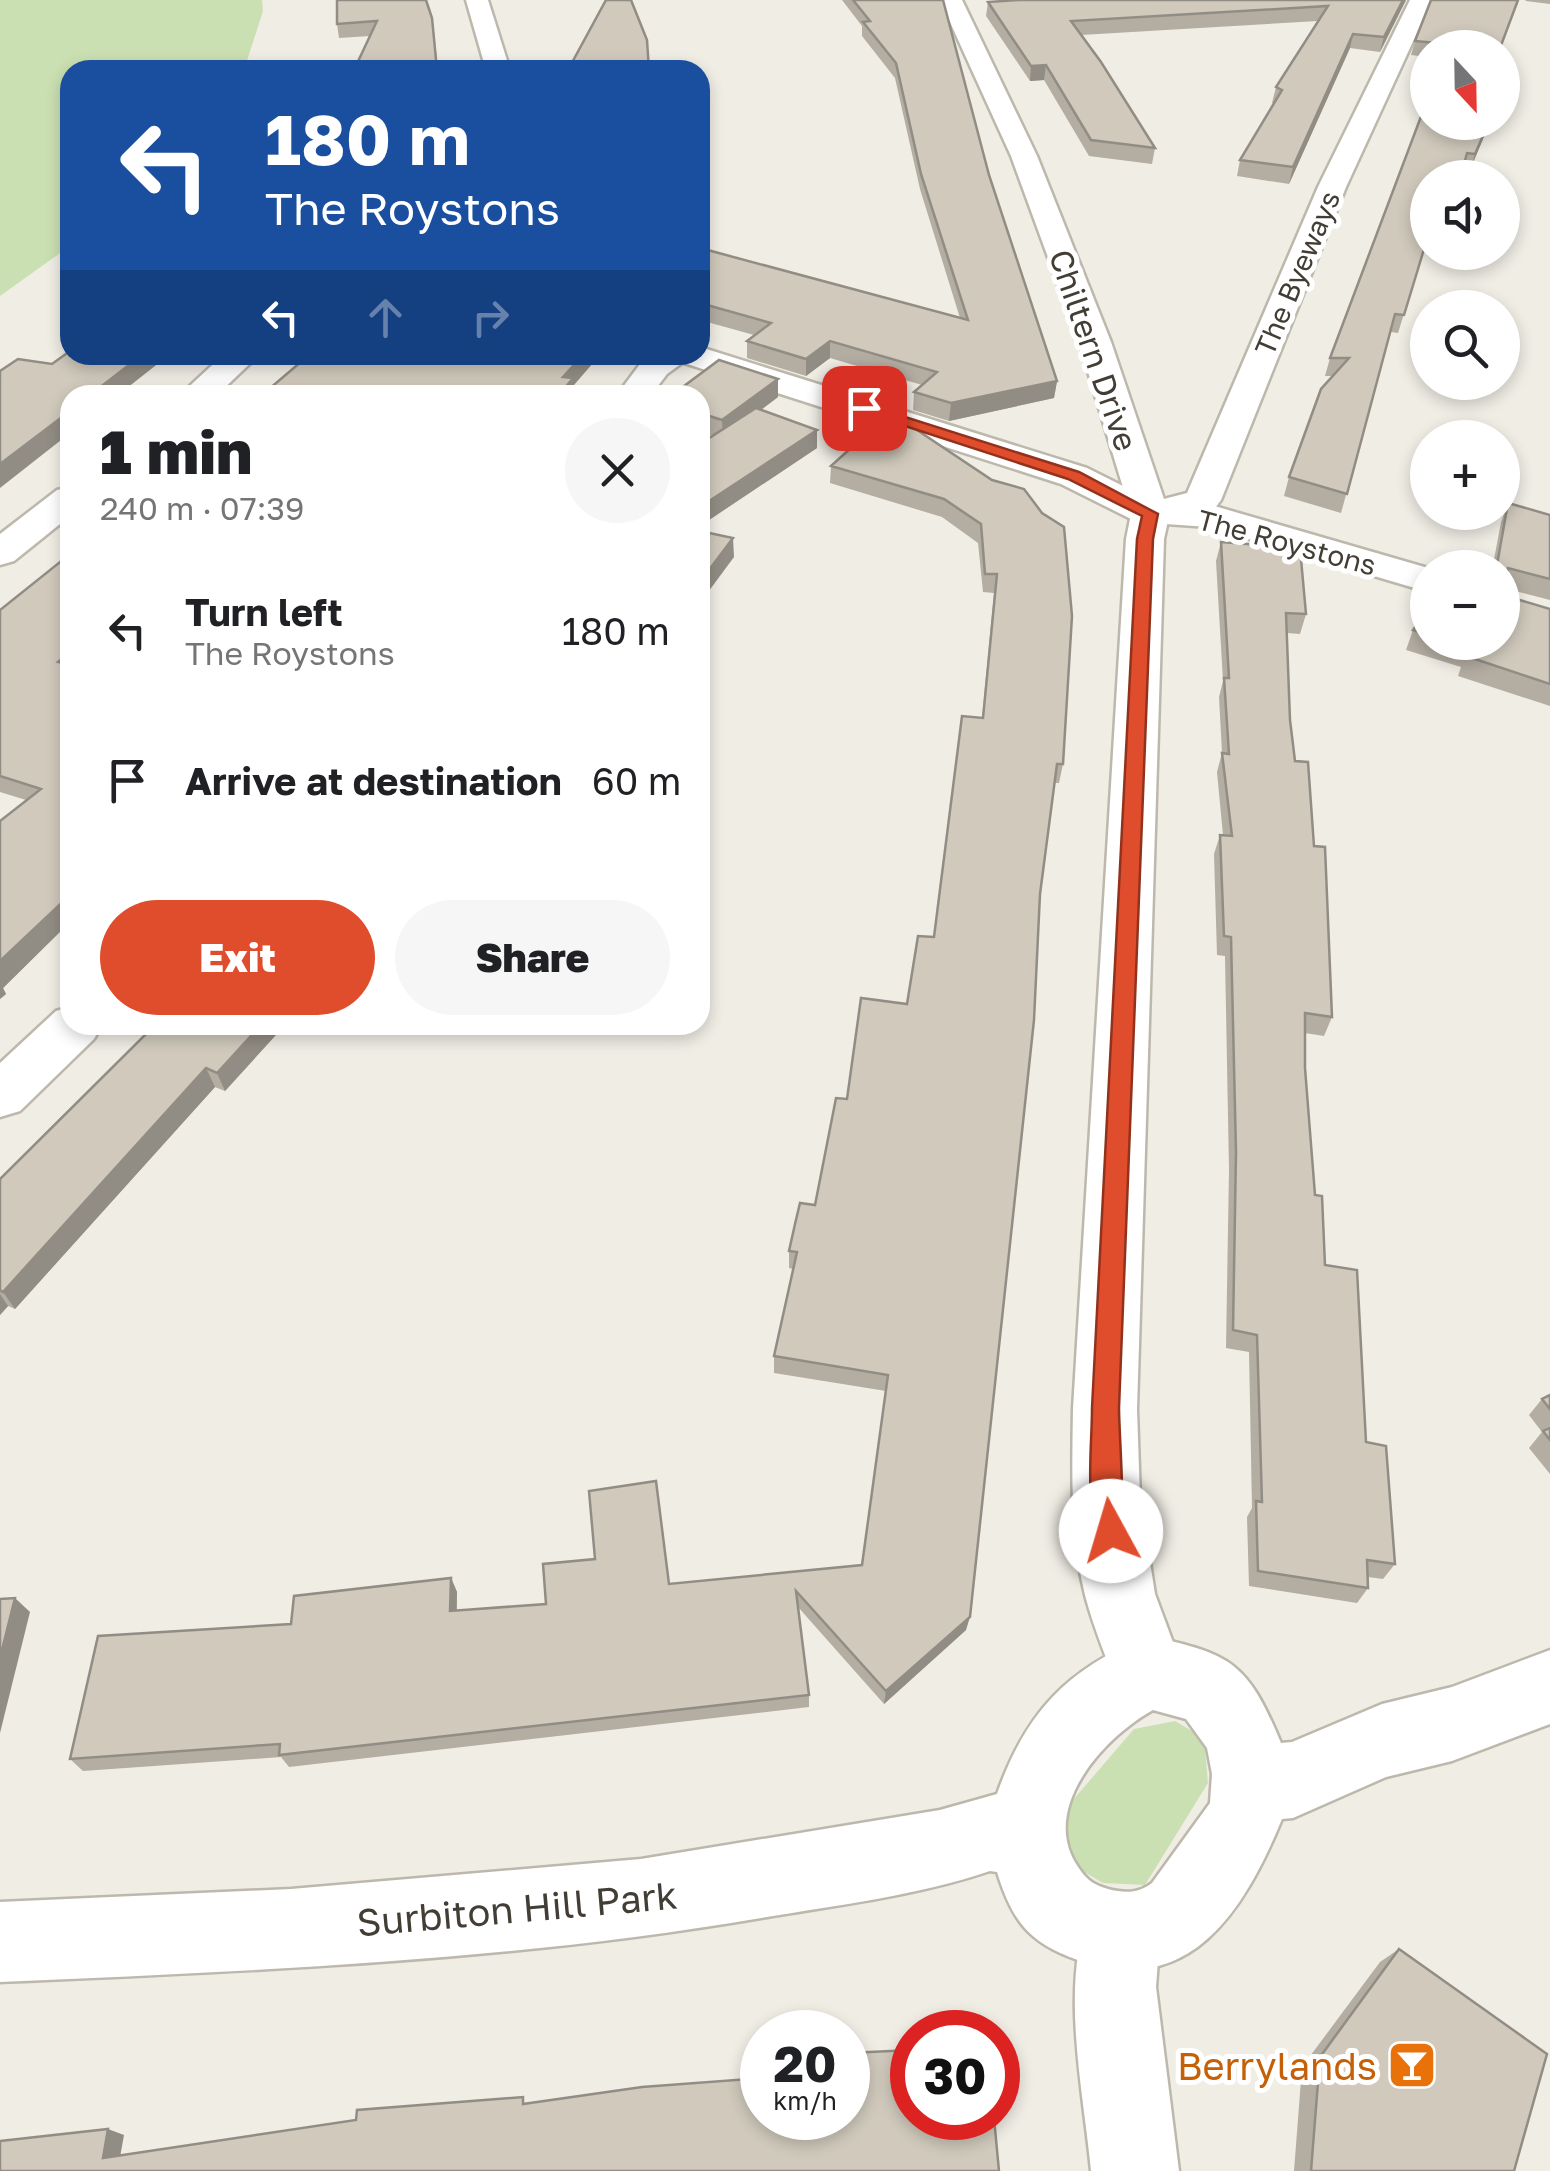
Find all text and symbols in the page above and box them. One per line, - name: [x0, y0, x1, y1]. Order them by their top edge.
- north arrow: [1410, 30, 1520, 140]
- map controls: [1410, 30, 1520, 660]
- text: 180 m: [265, 96, 470, 180]
- icon: left: [100, 100, 230, 230]
- button: sound: [1410, 160, 1520, 270]
- text: The Roystons: [265, 181, 560, 235]
- street label: The Byeways: [1248, 186, 1346, 360]
- street label: Chiltern Drive: [1042, 244, 1146, 456]
- icon: left: [253, 290, 308, 345]
- icon: ahead: [358, 290, 413, 345]
- icon: right: [463, 290, 518, 345]
- button: search: [1410, 290, 1520, 400]
- pin: [822, 366, 907, 451]
- icon: arrive: [837, 381, 892, 436]
- text: 1 min: [100, 415, 252, 487]
- button: close: [565, 418, 670, 523]
- button: +: [1410, 420, 1520, 530]
- text: 240 m · 07:39: [100, 489, 304, 527]
- street label: The Roystons: [1194, 502, 1380, 582]
- button: −: [1410, 550, 1520, 660]
- text: Turn left: [185, 589, 343, 634]
- icon: left: [100, 603, 155, 658]
- text: 180 m: [562, 608, 670, 653]
- text: The Roystons: [185, 634, 395, 672]
- icon: arrive: [100, 753, 155, 808]
- text: Arrive at destination: [185, 758, 562, 803]
- text: 60 m: [592, 758, 681, 803]
- button: Exit: [100, 900, 375, 1015]
- button: Share: [395, 900, 670, 1015]
- position arrow: [1059, 1479, 1163, 1583]
- street label: Surbiton Hill Park: [355, 1872, 679, 1944]
- speed limit sign: 30: [890, 2010, 1020, 2140]
- text: 20: [773, 2033, 836, 2093]
- bar icon: Berrylands: [1386, 2039, 1438, 2091]
- place label: Berrylands: [1177, 2043, 1377, 2088]
- text: km/h: [773, 2085, 837, 2116]

